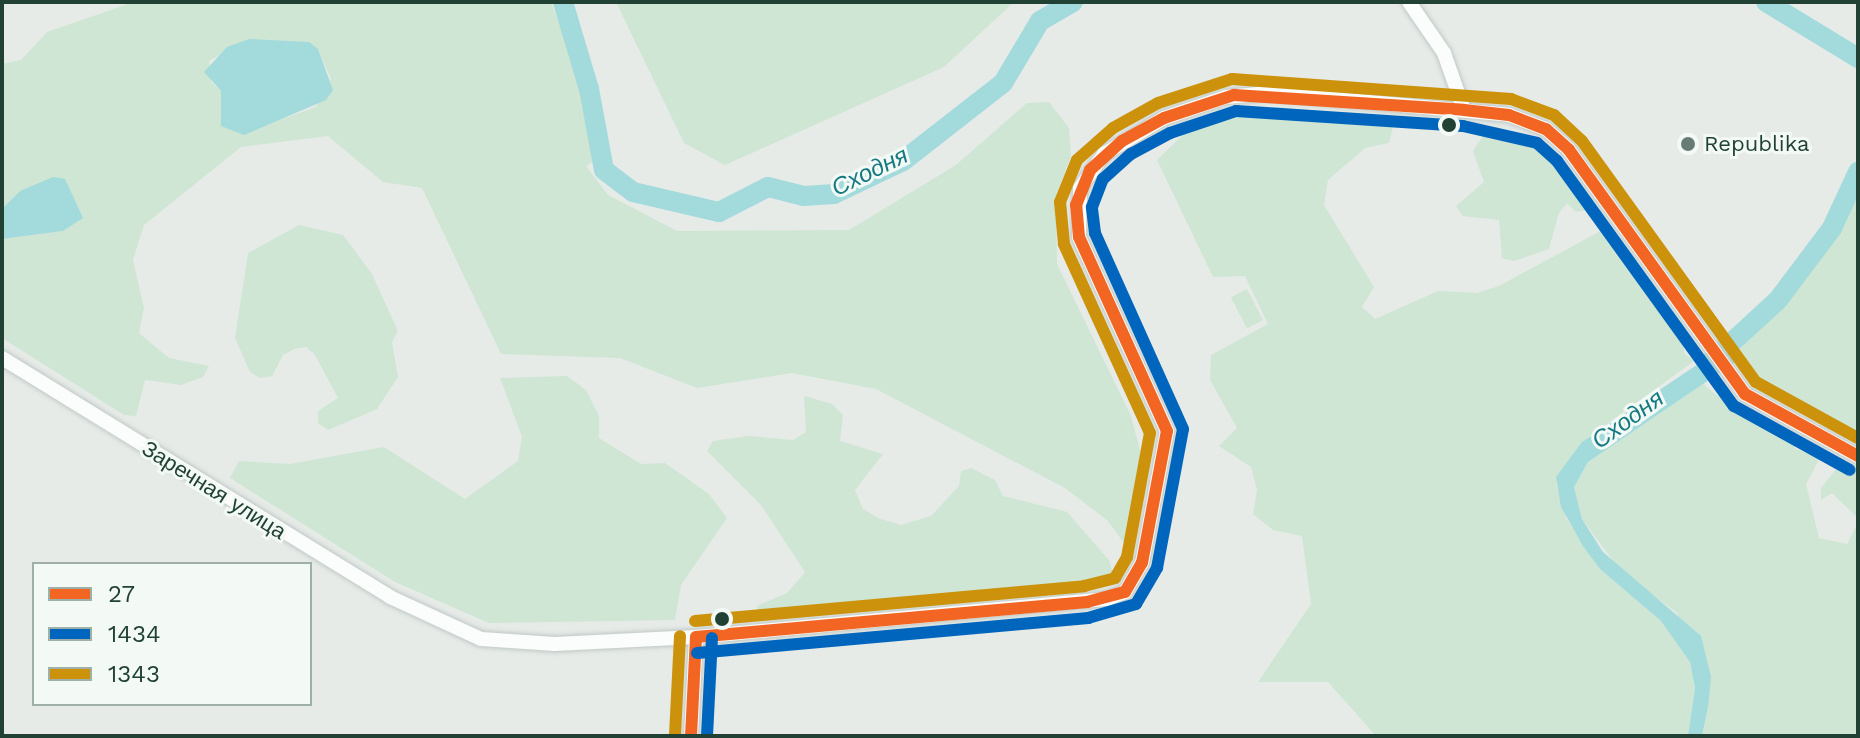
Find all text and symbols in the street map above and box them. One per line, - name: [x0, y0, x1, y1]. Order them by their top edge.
- unlabelled marker: [1441, 117, 1457, 133]
- place label: Republika: [1704, 131, 1809, 157]
- marker: Republika: [1679, 135, 1697, 153]
- water label: Сходня: [827, 141, 913, 203]
- water label: Сходня: [1586, 384, 1670, 456]
- street label: Заречная улица: [137, 435, 291, 545]
- legend: [32, 562, 312, 706]
- text: 27: [108, 580, 135, 608]
- unlabelled marker: [714, 611, 730, 627]
- text: 1434: [108, 620, 161, 648]
- text: 1343: [108, 660, 160, 688]

